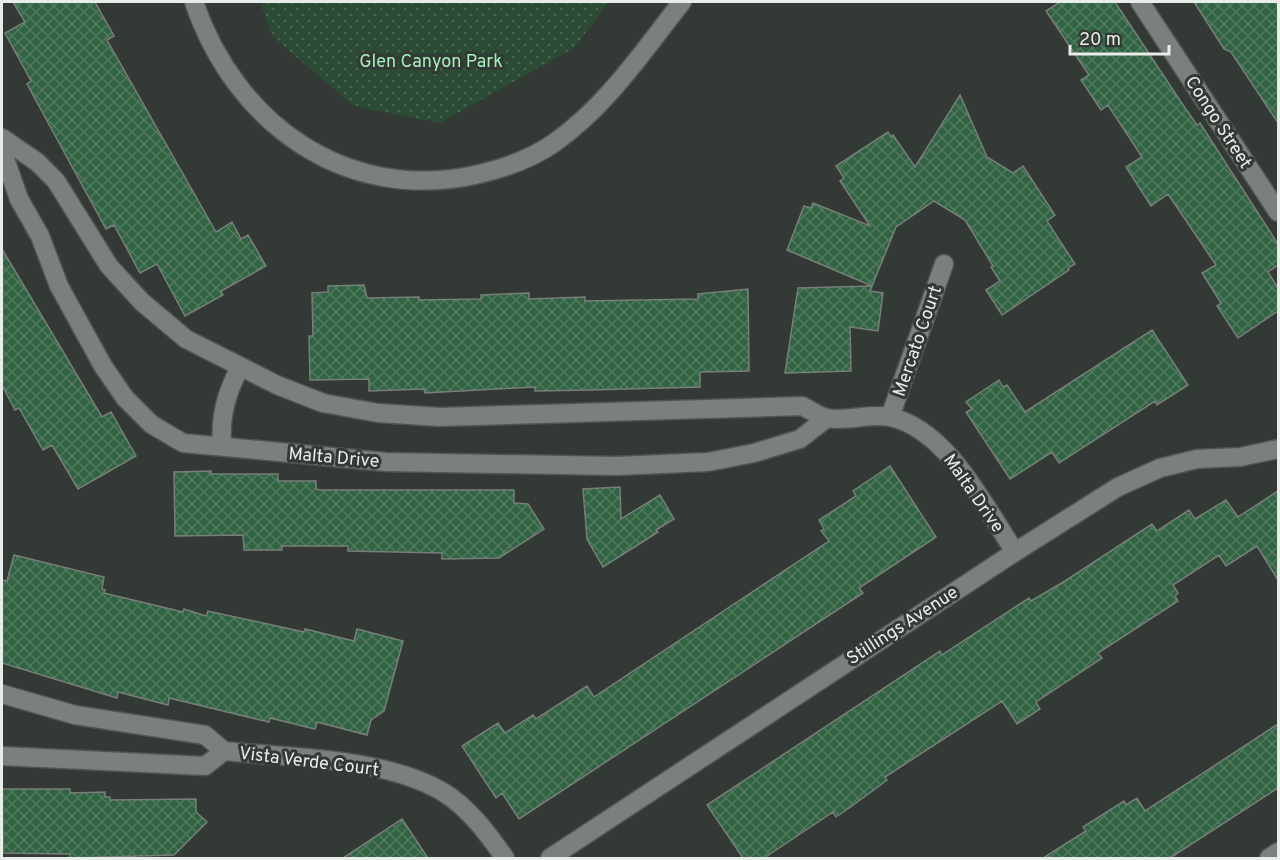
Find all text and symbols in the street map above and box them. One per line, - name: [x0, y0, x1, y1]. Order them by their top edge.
- scale bar: [1070, 18, 1169, 56]
- text: 20 m: [1079, 29, 1121, 52]
- park label: Glen Canyon Park: [359, 51, 503, 74]
- street label: Congo Street: [1179, 72, 1256, 174]
- street label: Mercato Court: [889, 283, 948, 400]
- street label: Malta Drive: [287, 443, 380, 474]
- street label: Malta Drive: [937, 450, 1008, 538]
- street label: Stillings Avenue: [843, 582, 963, 671]
- street label: Vista Verde Court: [238, 742, 380, 782]

